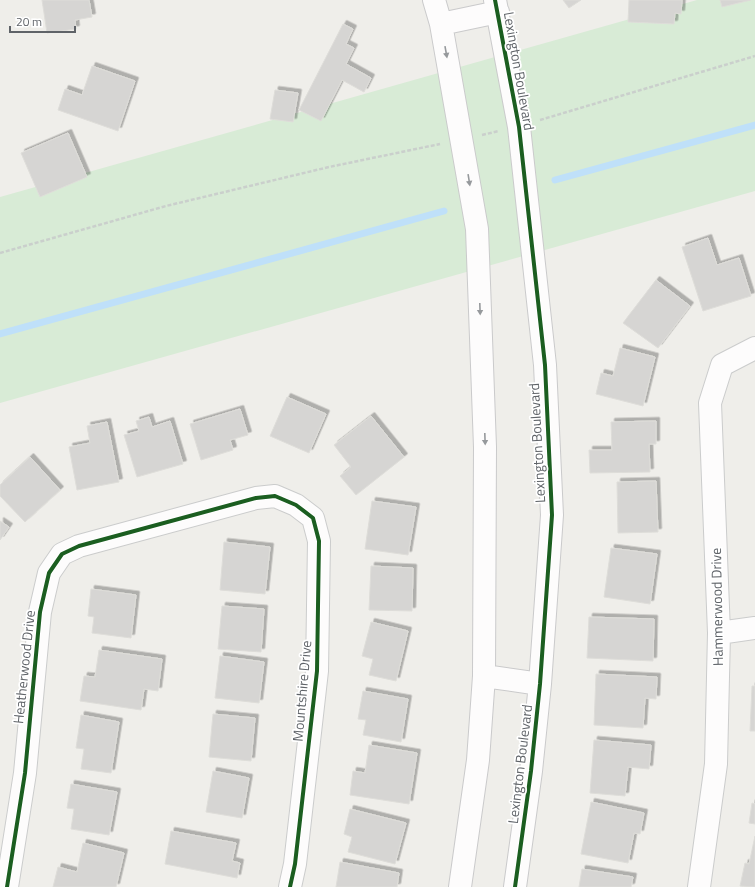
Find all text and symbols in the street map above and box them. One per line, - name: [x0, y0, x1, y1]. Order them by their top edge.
- scale bar: [10, 8, 75, 34]
- street label: Lexington Boulevard: [499, 10, 540, 132]
- text: 20 m: [16, 12, 42, 31]
- one-way arrow: [443, 46, 449, 58]
- one-way arrow: [466, 174, 472, 186]
- one-way arrow: [477, 303, 483, 316]
- street label: Lexington Boulevard: [523, 383, 550, 504]
- one-way arrow: [482, 433, 488, 446]
- street label: Hammerwood Drive: [705, 548, 728, 666]
- street label: Heatherwood Drive: [7, 609, 40, 725]
- street label: Mountshire Drive: [287, 639, 316, 742]
- street label: Lexington Boulevard: [502, 703, 537, 825]

